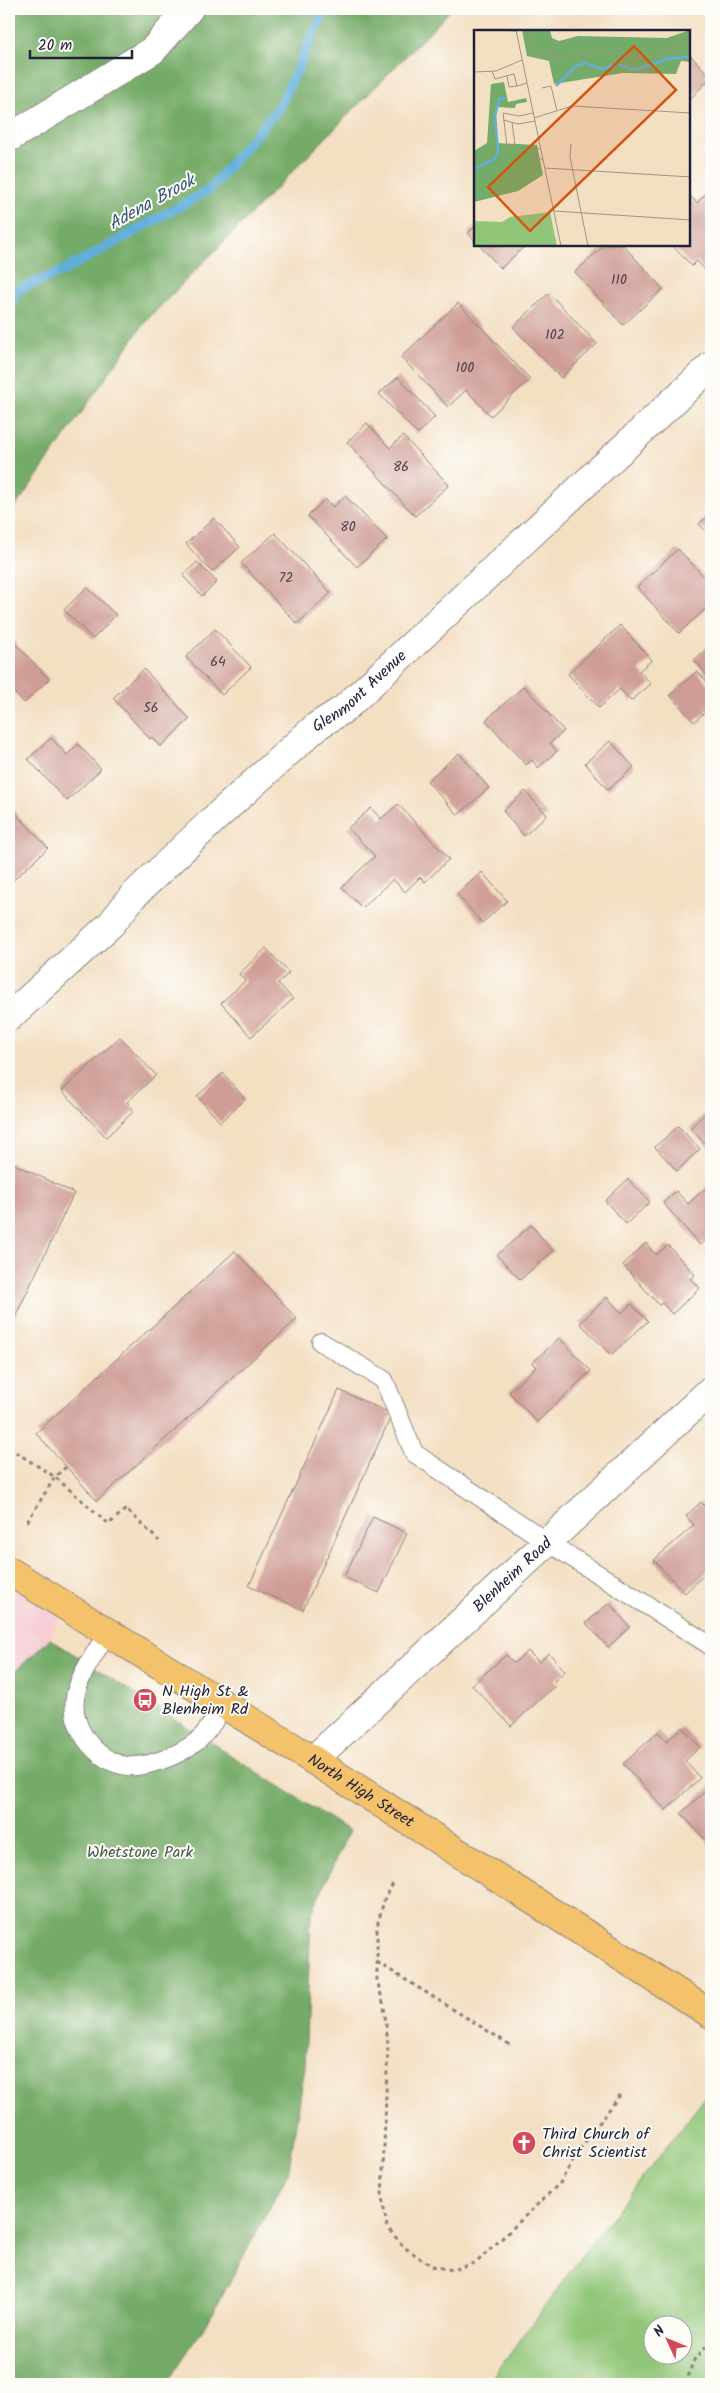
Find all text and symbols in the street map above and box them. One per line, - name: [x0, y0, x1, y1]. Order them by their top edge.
- scale bar: [30, 28, 132, 60]
- inset map: [474, 30, 690, 246]
- text: 20 m: [38, 34, 72, 58]
- water label: Adena Brook: [103, 166, 203, 239]
- house number: 110: [611, 269, 627, 291]
- house number: 102: [545, 324, 565, 346]
- house number: 100: [456, 357, 474, 379]
- house number: 86: [393, 456, 409, 478]
- house number: 80: [340, 516, 356, 538]
- house number: 72: [279, 567, 293, 589]
- street label: Glenmont Avenue: [307, 644, 412, 739]
- house number: 64: [210, 651, 226, 673]
- house number: 56: [143, 697, 159, 719]
- street label: Blenheim Road: [467, 1531, 558, 1618]
- place label: N High St & Blenheim Rd: [162, 1679, 249, 1722]
- bus stop icon: N High St & Blenheim Rd: [132, 1687, 158, 1713]
- street label: North High Street: [303, 1747, 420, 1835]
- park label: Whetstone Park: [87, 1840, 193, 1865]
- place label: Third Church of Christ Scientist: [542, 2122, 651, 2165]
- church icon: Third Church of Christ Scientist: [511, 2130, 537, 2156]
- north arrow: [642, 2316, 692, 2366]
- text: N: [648, 2321, 670, 2342]

